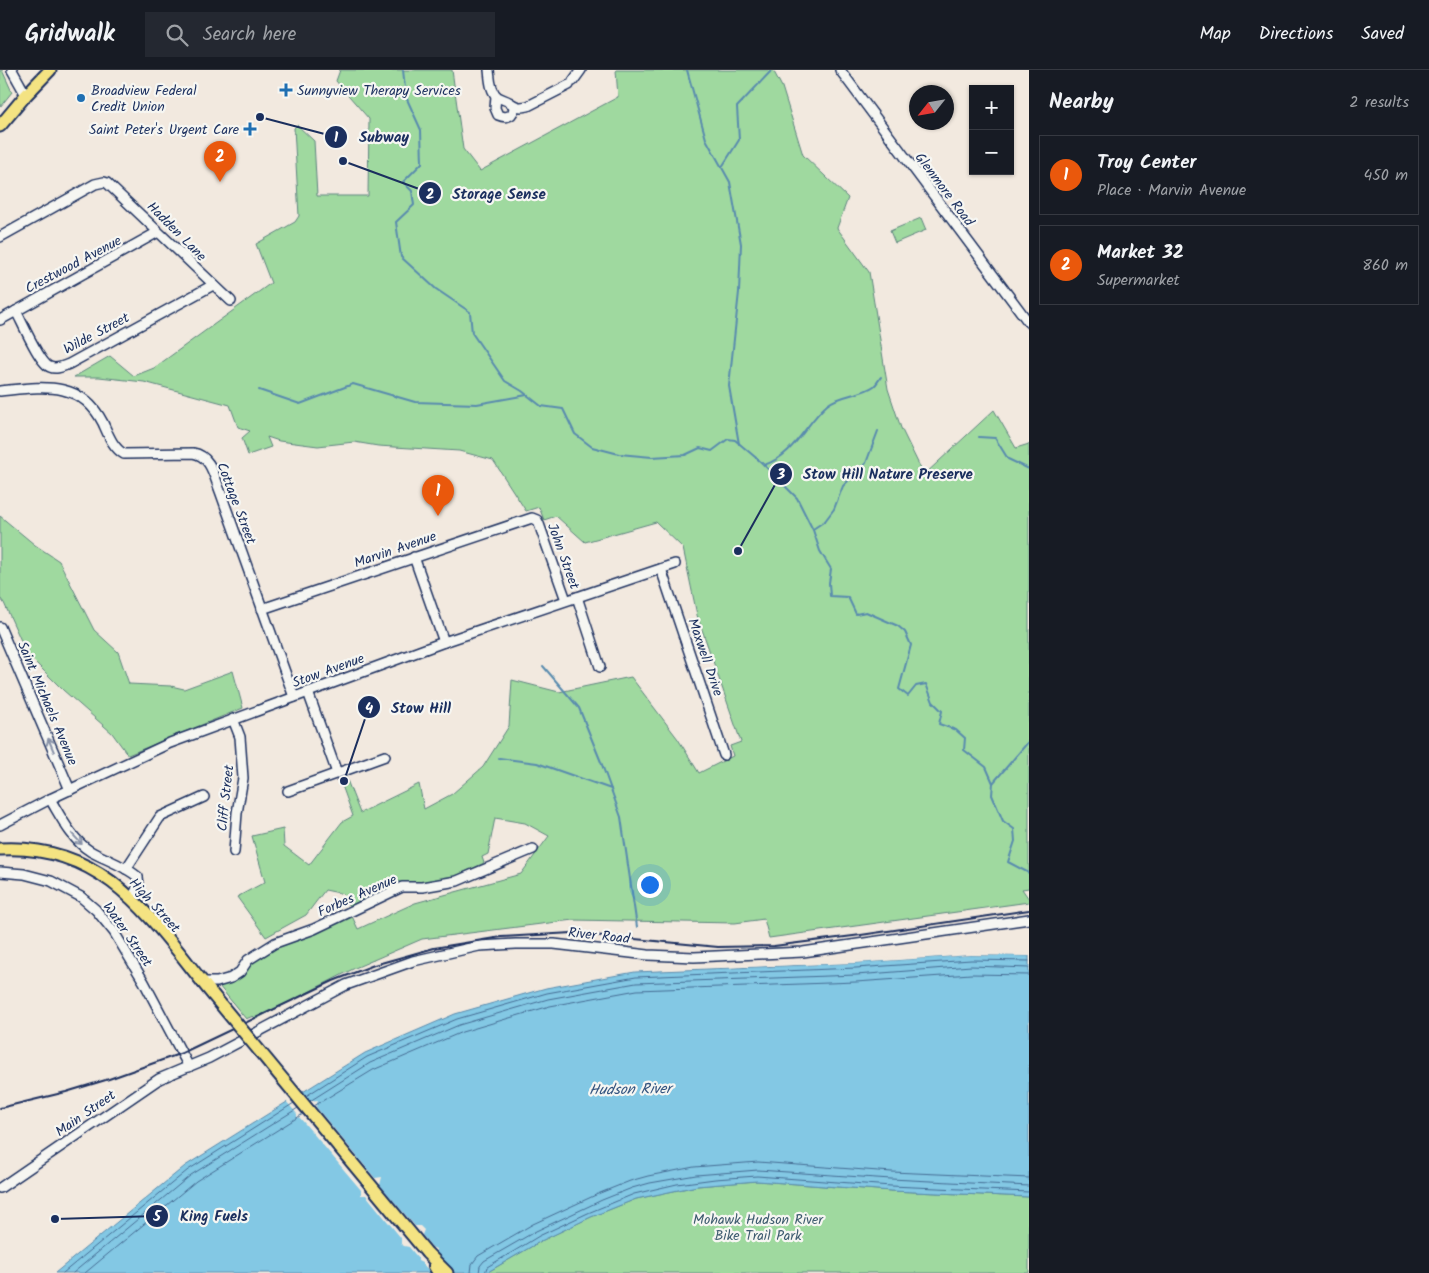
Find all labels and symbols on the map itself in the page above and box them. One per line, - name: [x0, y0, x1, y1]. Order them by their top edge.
- place label: Broadview Federal Credit Union: [91, 80, 197, 118]
- place label: Sunnyview Therapy Services: [297, 80, 461, 102]
- marker: Sunnyview Therapy Services: [279, 83, 293, 97]
- north arrow: [909, 85, 954, 130]
- marker: Broadview Federal Credit Union: [75, 92, 87, 104]
- place label: Saint Peter's Urgent Care: [89, 119, 240, 141]
- marker: Saint Peter's Urgent Care: [243, 122, 257, 136]
- callout: Subway: [324, 122, 419, 152]
- text: 1: [334, 126, 339, 150]
- text: Subway: [359, 126, 409, 150]
- pin: 2: [204, 141, 236, 182]
- street label: Glenmore Road: [909, 148, 980, 232]
- callout: Storage Sense: [417, 178, 556, 208]
- text: 2: [426, 183, 435, 207]
- text: Storage Sense: [452, 183, 546, 207]
- street label: Hadden Lane: [141, 197, 212, 267]
- street label: Crestwood Avenue: [21, 230, 126, 300]
- street label: Wilde Street: [59, 307, 134, 361]
- street label: Cottage Street: [210, 459, 262, 548]
- callout: Stow Hill Nature Preserve: [768, 459, 983, 489]
- text: 3: [776, 463, 785, 487]
- text: Stow Hill Nature Preserve: [803, 463, 974, 487]
- pin: 1: [422, 475, 454, 516]
- street label: John Street: [541, 520, 585, 593]
- street label: Marvin Avenue: [351, 525, 440, 574]
- street label: Maxwell Drive: [681, 615, 729, 700]
- street label: Saint Michaels Avenue: [11, 638, 83, 770]
- street label: Stow Avenue: [289, 647, 368, 694]
- callout: Stow Hill: [356, 692, 461, 722]
- text: 4: [365, 697, 373, 721]
- text: Stow Hill: [391, 697, 451, 721]
- one-way arrow: [45, 738, 55, 753]
- street label: Cliff Street: [212, 763, 240, 832]
- one-way arrow: [71, 833, 83, 846]
- street label: Forbes Avenue: [314, 868, 401, 923]
- your location: [637, 872, 663, 898]
- street label: High Street: [123, 873, 186, 939]
- street label: Water Street: [97, 898, 158, 972]
- street label: River Road: [567, 922, 632, 950]
- water label: Hudson River: [589, 1077, 674, 1103]
- street label: Main Street: [51, 1085, 121, 1143]
- callout: King Fuels: [145, 1201, 258, 1231]
- text: 5: [152, 1205, 162, 1229]
- text: King Fuels: [180, 1205, 248, 1229]
- park label: Mohawk Hudson River Bike Trail Park: [693, 1209, 824, 1247]

